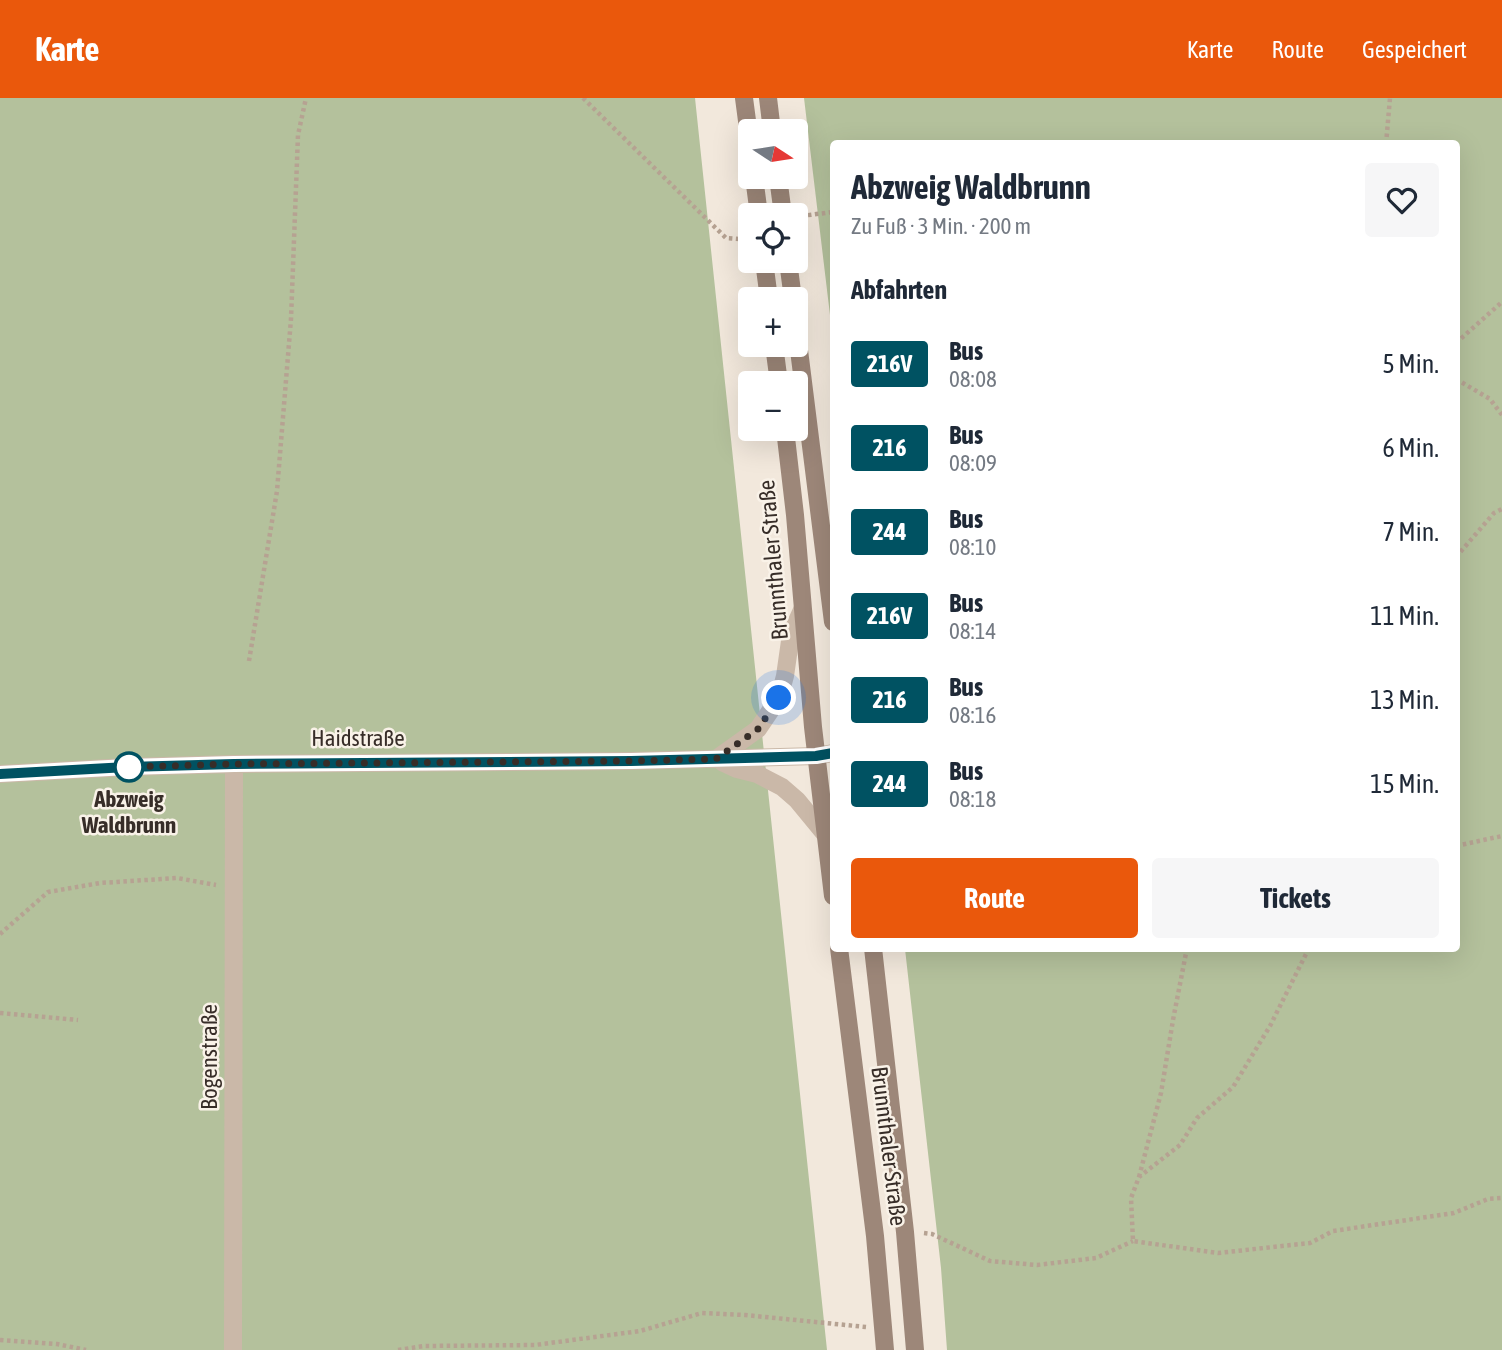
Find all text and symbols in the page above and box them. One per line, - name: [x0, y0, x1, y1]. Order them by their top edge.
- text: Karte: [35, 30, 99, 68]
- text: Karte: [1187, 36, 1233, 63]
- text: Route: [1271, 36, 1324, 63]
- text: Gespeichert: [1362, 36, 1467, 63]
- north arrow: [738, 119, 808, 189]
- map controls: [738, 119, 808, 441]
- button: heart: [1365, 163, 1439, 237]
- text: Abzweig Waldbrunn: [851, 168, 1091, 206]
- button: locate: [738, 203, 808, 273]
- text: Zu Fuß · 3 Min. · 200 m: [851, 213, 1031, 239]
- text: Abfahrten: [851, 275, 947, 305]
- button: +: [738, 287, 808, 357]
- text: Bus: [949, 336, 983, 366]
- text: 5 Min.: [1383, 349, 1439, 379]
- text: 216V: [867, 350, 912, 377]
- text: 08:08: [949, 366, 997, 392]
- button: −: [738, 371, 808, 441]
- text: Bus: [949, 420, 983, 450]
- text: 6 Min.: [1383, 433, 1439, 463]
- text: 216: [873, 434, 906, 461]
- text: 08:09: [949, 450, 997, 476]
- street label: Brunnthaler Straße: [753, 479, 793, 641]
- text: Bus: [949, 504, 983, 534]
- text: 7 Min.: [1383, 517, 1439, 547]
- text: 244: [873, 518, 906, 545]
- text: 08:10: [949, 534, 996, 560]
- text: Bus: [949, 588, 983, 618]
- text: 11 Min.: [1370, 601, 1439, 631]
- text: 216V: [867, 602, 912, 629]
- text: 08:14: [949, 618, 996, 644]
- text: Bus: [949, 672, 983, 702]
- your location: [761, 680, 796, 715]
- text: 13 Min.: [1370, 685, 1439, 715]
- text: 216: [873, 686, 906, 713]
- text: 08:16: [949, 702, 996, 728]
- street label: Haidstraße: [311, 725, 405, 751]
- marker: Abzweig Waldbrunn: [114, 752, 144, 782]
- text: Bus: [949, 756, 983, 786]
- text: 15 Min.: [1370, 769, 1439, 799]
- text: 244: [873, 770, 906, 797]
- place label: Abzweig Waldbrunn: [81, 786, 176, 838]
- text: 08:18: [949, 786, 996, 812]
- button: Route: [851, 858, 1138, 938]
- button: Tickets: [1152, 858, 1439, 938]
- street label: Bogenstraße: [196, 1004, 222, 1110]
- street label: Brunnthaler Straße: [866, 1065, 912, 1227]

